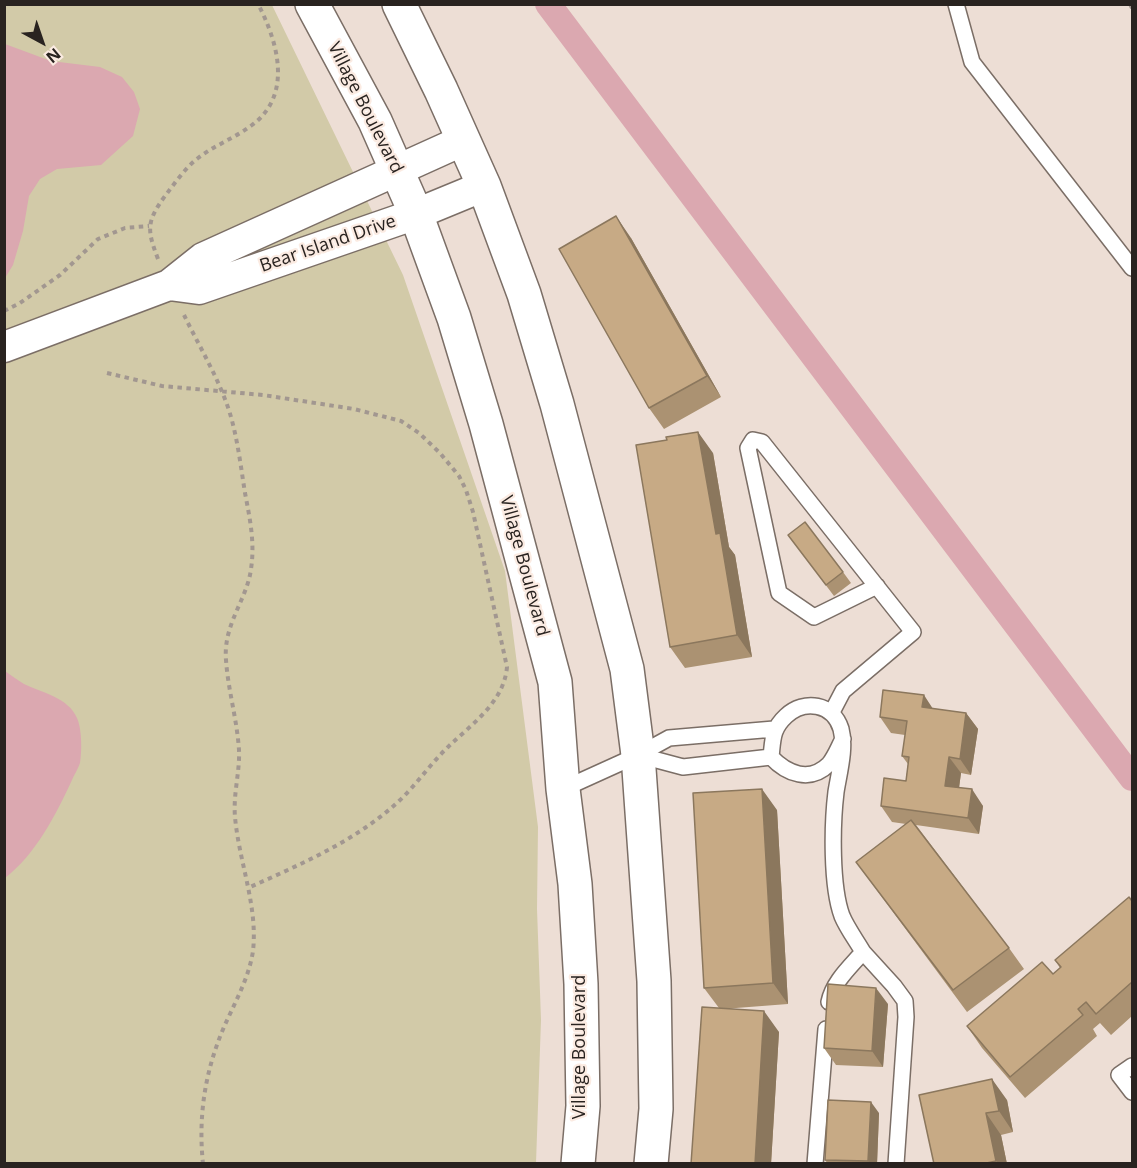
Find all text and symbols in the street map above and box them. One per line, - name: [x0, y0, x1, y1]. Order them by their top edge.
- north arrow: [12, 12, 72, 72]
- street label: Village Boulevard: [323, 39, 407, 177]
- text: N: [42, 43, 66, 68]
- street label: Bear Island Drive: [257, 211, 399, 277]
- street label: Village Boulevard: [495, 493, 553, 639]
- street label: Village Boulevard: [569, 975, 591, 1119]

